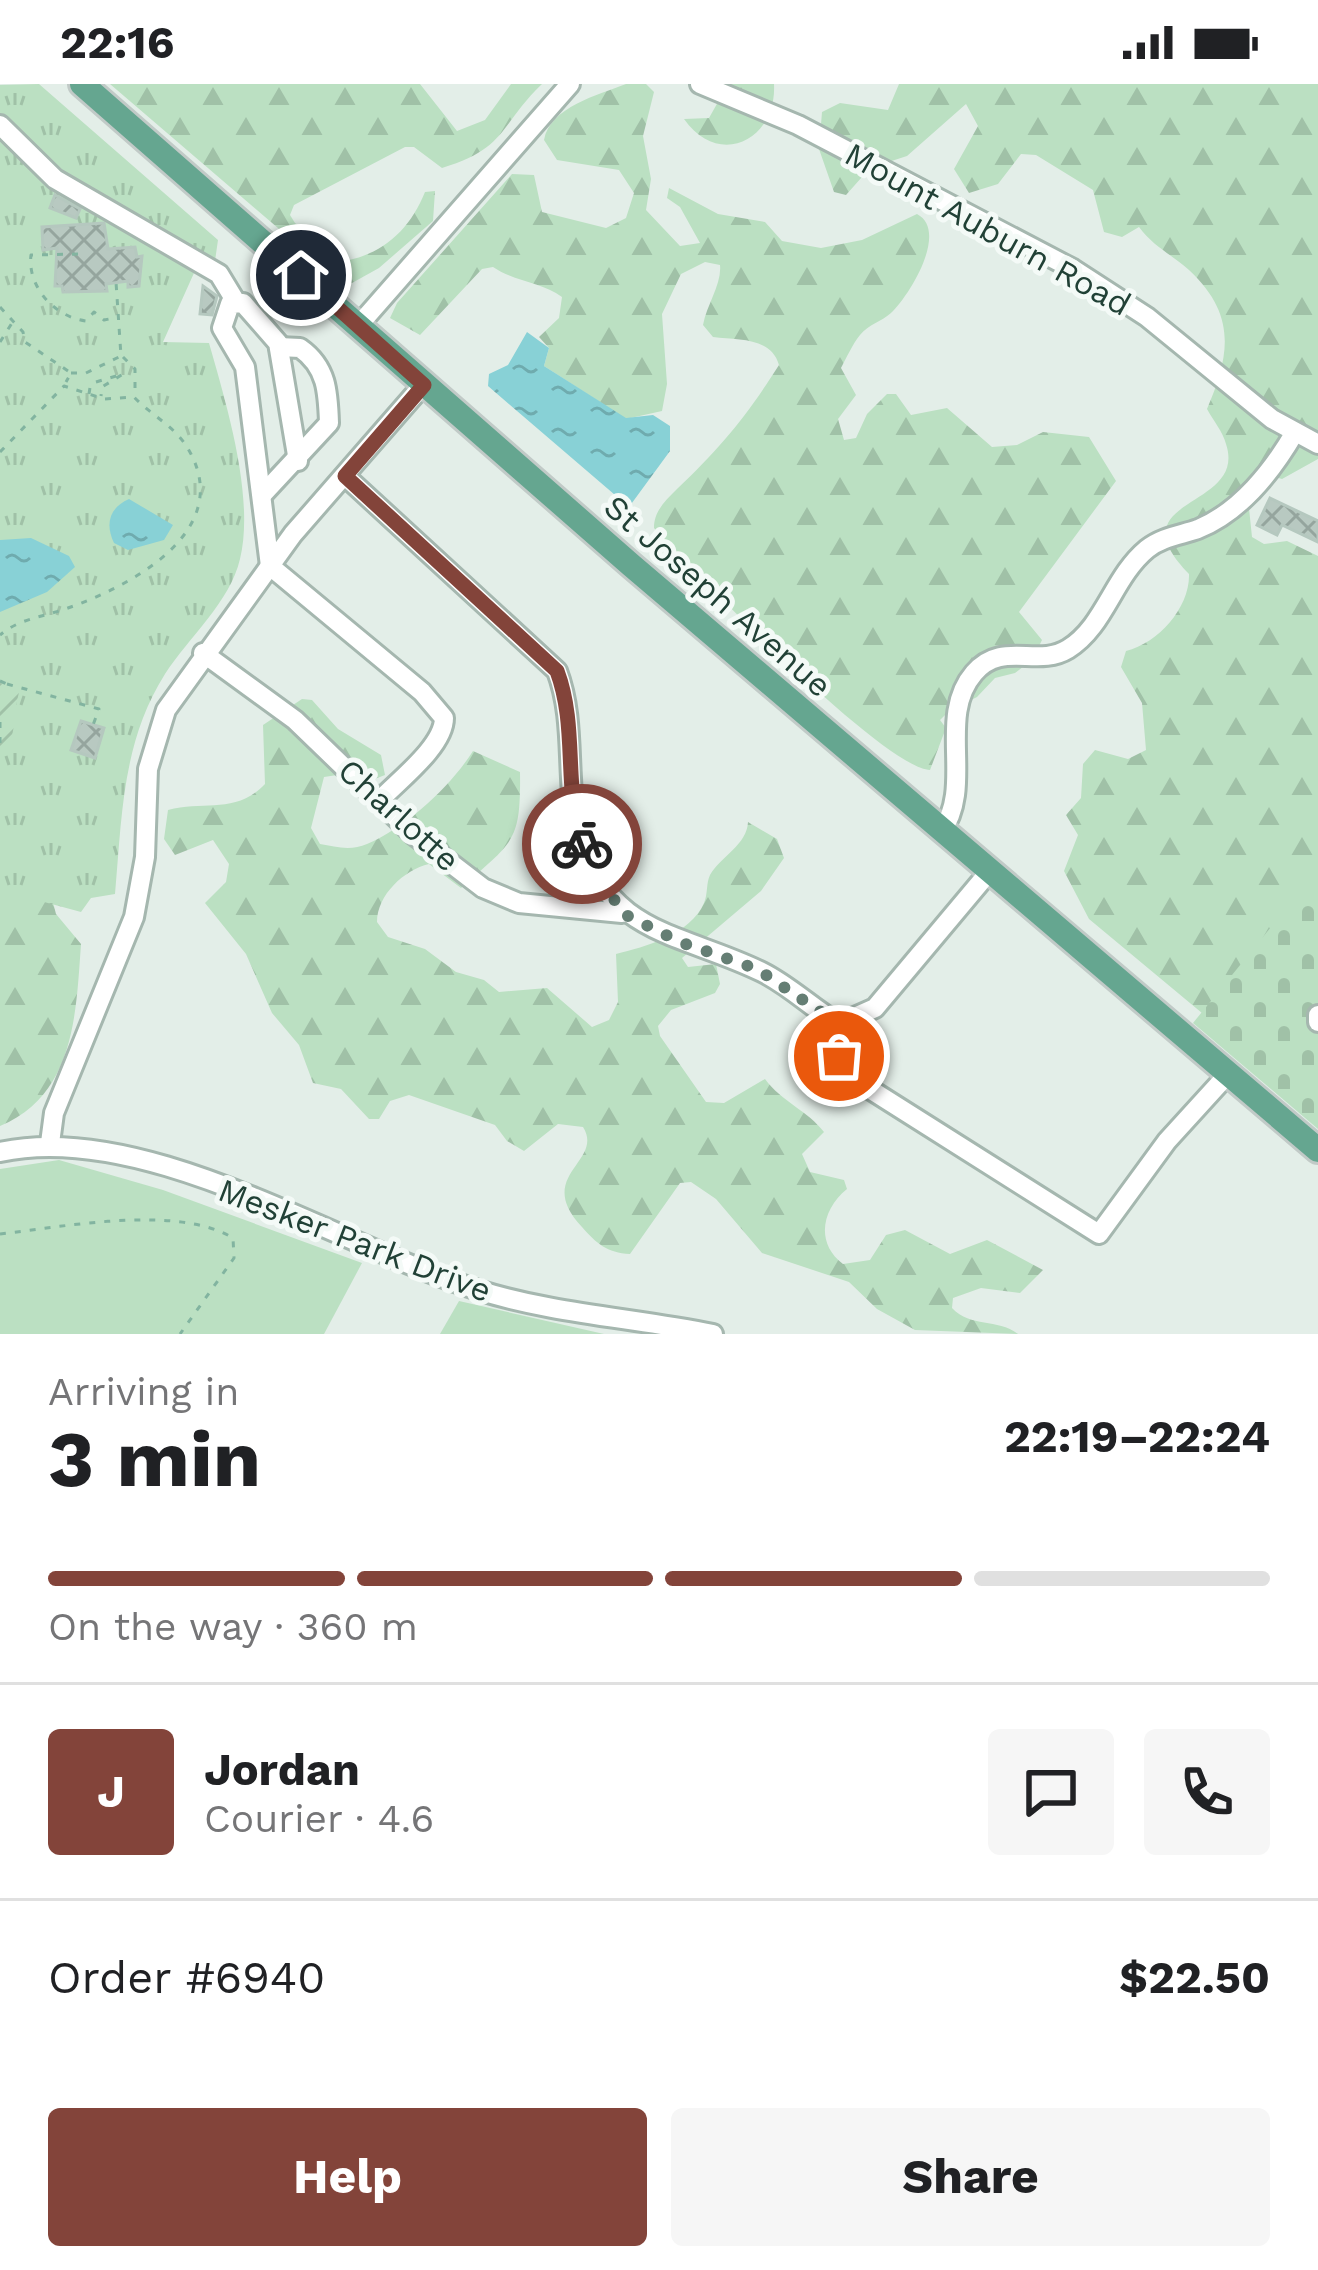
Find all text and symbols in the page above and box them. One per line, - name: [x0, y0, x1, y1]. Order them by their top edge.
- text: 22:16: [60, 16, 174, 69]
- street label: Mount Auburn Road: [838, 134, 1138, 324]
- pin: [250, 224, 352, 326]
- icon: home: [268, 242, 334, 308]
- street label: St Joseph Avenue: [597, 487, 839, 705]
- street label: Charlotte: [330, 751, 468, 879]
- courier: [522, 784, 642, 904]
- icon: bike: [549, 811, 615, 877]
- pin: [788, 1005, 890, 1107]
- icon: bag: [806, 1023, 872, 1089]
- street label: Mesker Park Drive: [213, 1170, 497, 1310]
- text: Arriving in: [48, 1369, 239, 1414]
- text: 22:19–22:24: [1004, 1410, 1270, 1463]
- text: 3 min: [48, 1413, 261, 1505]
- text: On the way · 360 m: [48, 1604, 418, 1649]
- button: chat: [988, 1729, 1114, 1855]
- button: phone: [1144, 1729, 1270, 1855]
- text: Jordan: [204, 1743, 360, 1796]
- text: J: [97, 1765, 125, 1818]
- text: Courier · 4.6: [204, 1796, 434, 1841]
- text: Order #6940: [48, 1951, 325, 2004]
- text: $22.50: [1119, 1951, 1270, 2004]
- button: Help: [48, 2108, 647, 2246]
- button: Share: [671, 2108, 1270, 2246]

